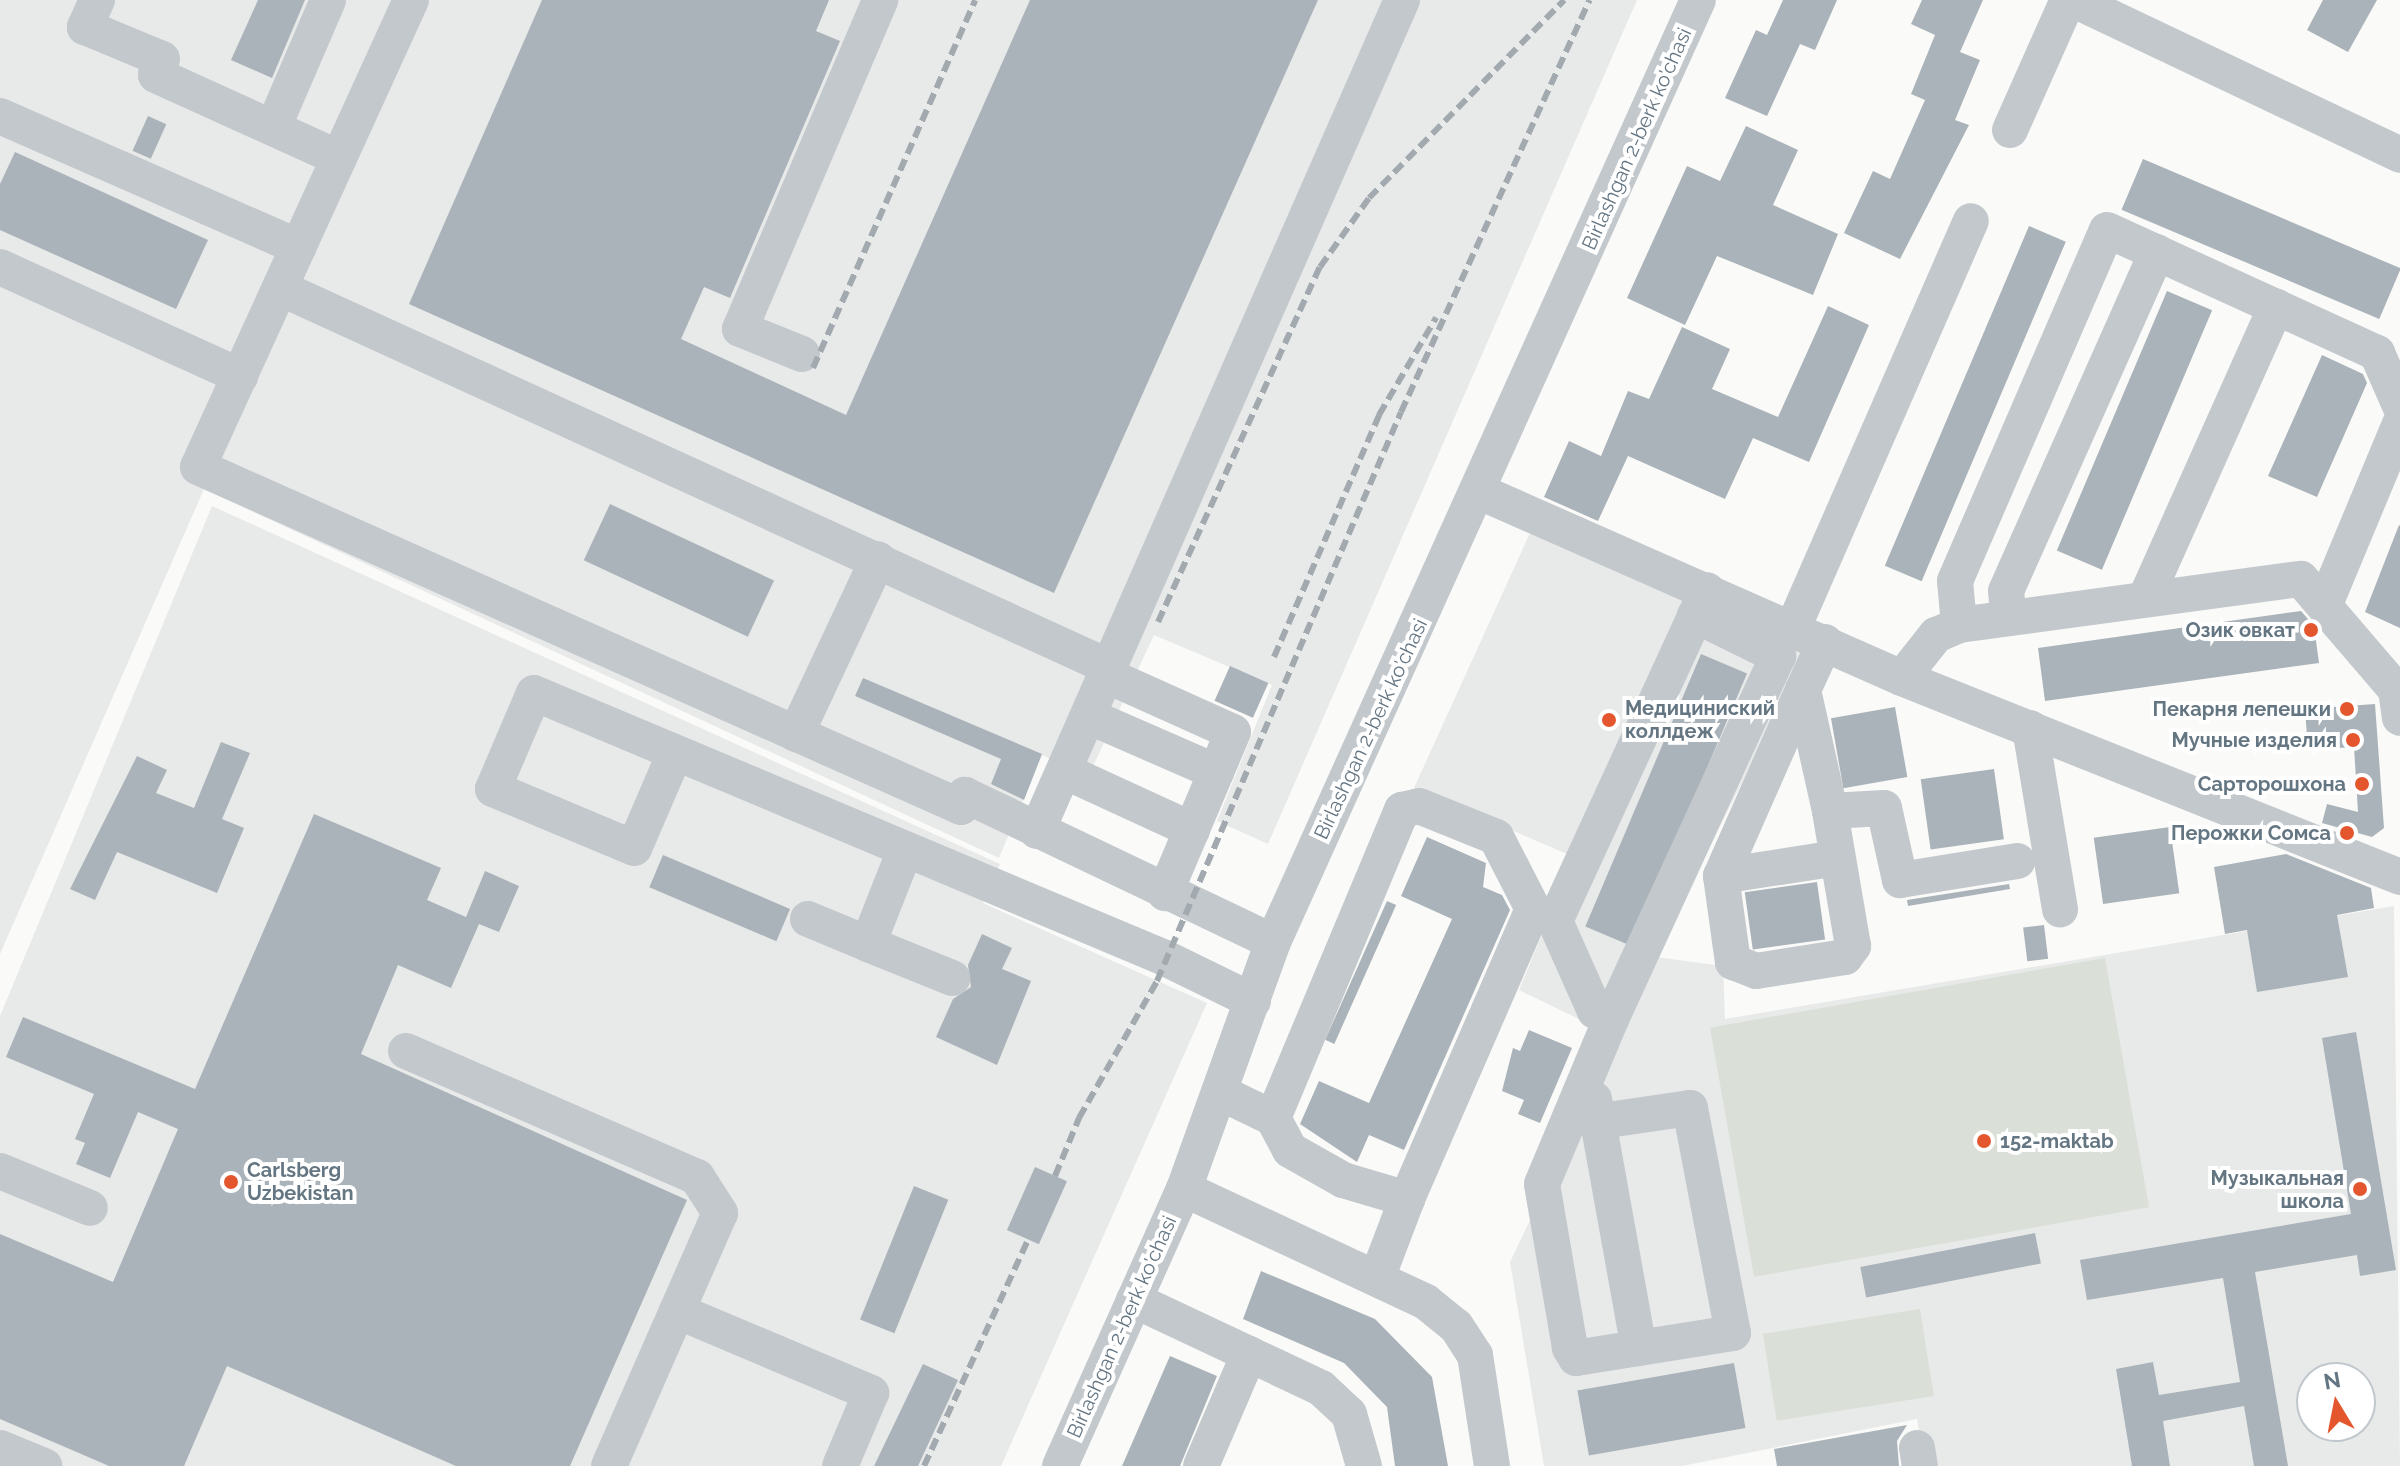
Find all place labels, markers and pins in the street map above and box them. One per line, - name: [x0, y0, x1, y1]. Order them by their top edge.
- place label: Озик овкат: [2185, 618, 2295, 642]
- marker: Озик овкат: [2302, 621, 2320, 639]
- place label: Медициниский коллдеж: [1625, 696, 1775, 743]
- place label: Пекарня лепешки: [2152, 697, 2331, 721]
- marker: Пекарня лепешки: [2338, 700, 2356, 718]
- marker: Медициниский коллдеж: [1600, 711, 1618, 729]
- place label: Мучные изделия: [2172, 728, 2337, 752]
- marker: Мучные изделия: [2344, 731, 2362, 749]
- place label: Сарторошхона: [2198, 772, 2346, 796]
- marker: Сарторошхона: [2353, 775, 2371, 793]
- place label: Перожки Сомса: [2171, 821, 2331, 845]
- marker: Перожки Сомса: [2338, 824, 2356, 842]
- place label: 152-maktab: [2000, 1129, 2114, 1153]
- marker: 152-maktab: [1975, 1132, 1993, 1150]
- place label: Carlsberg Uzbekistan: [247, 1158, 354, 1205]
- place label: Музыкальная школа: [2211, 1166, 2344, 1213]
- marker: Carlsberg Uzbekistan: [222, 1173, 240, 1191]
- marker: Музыкальная школа: [2351, 1180, 2369, 1198]

